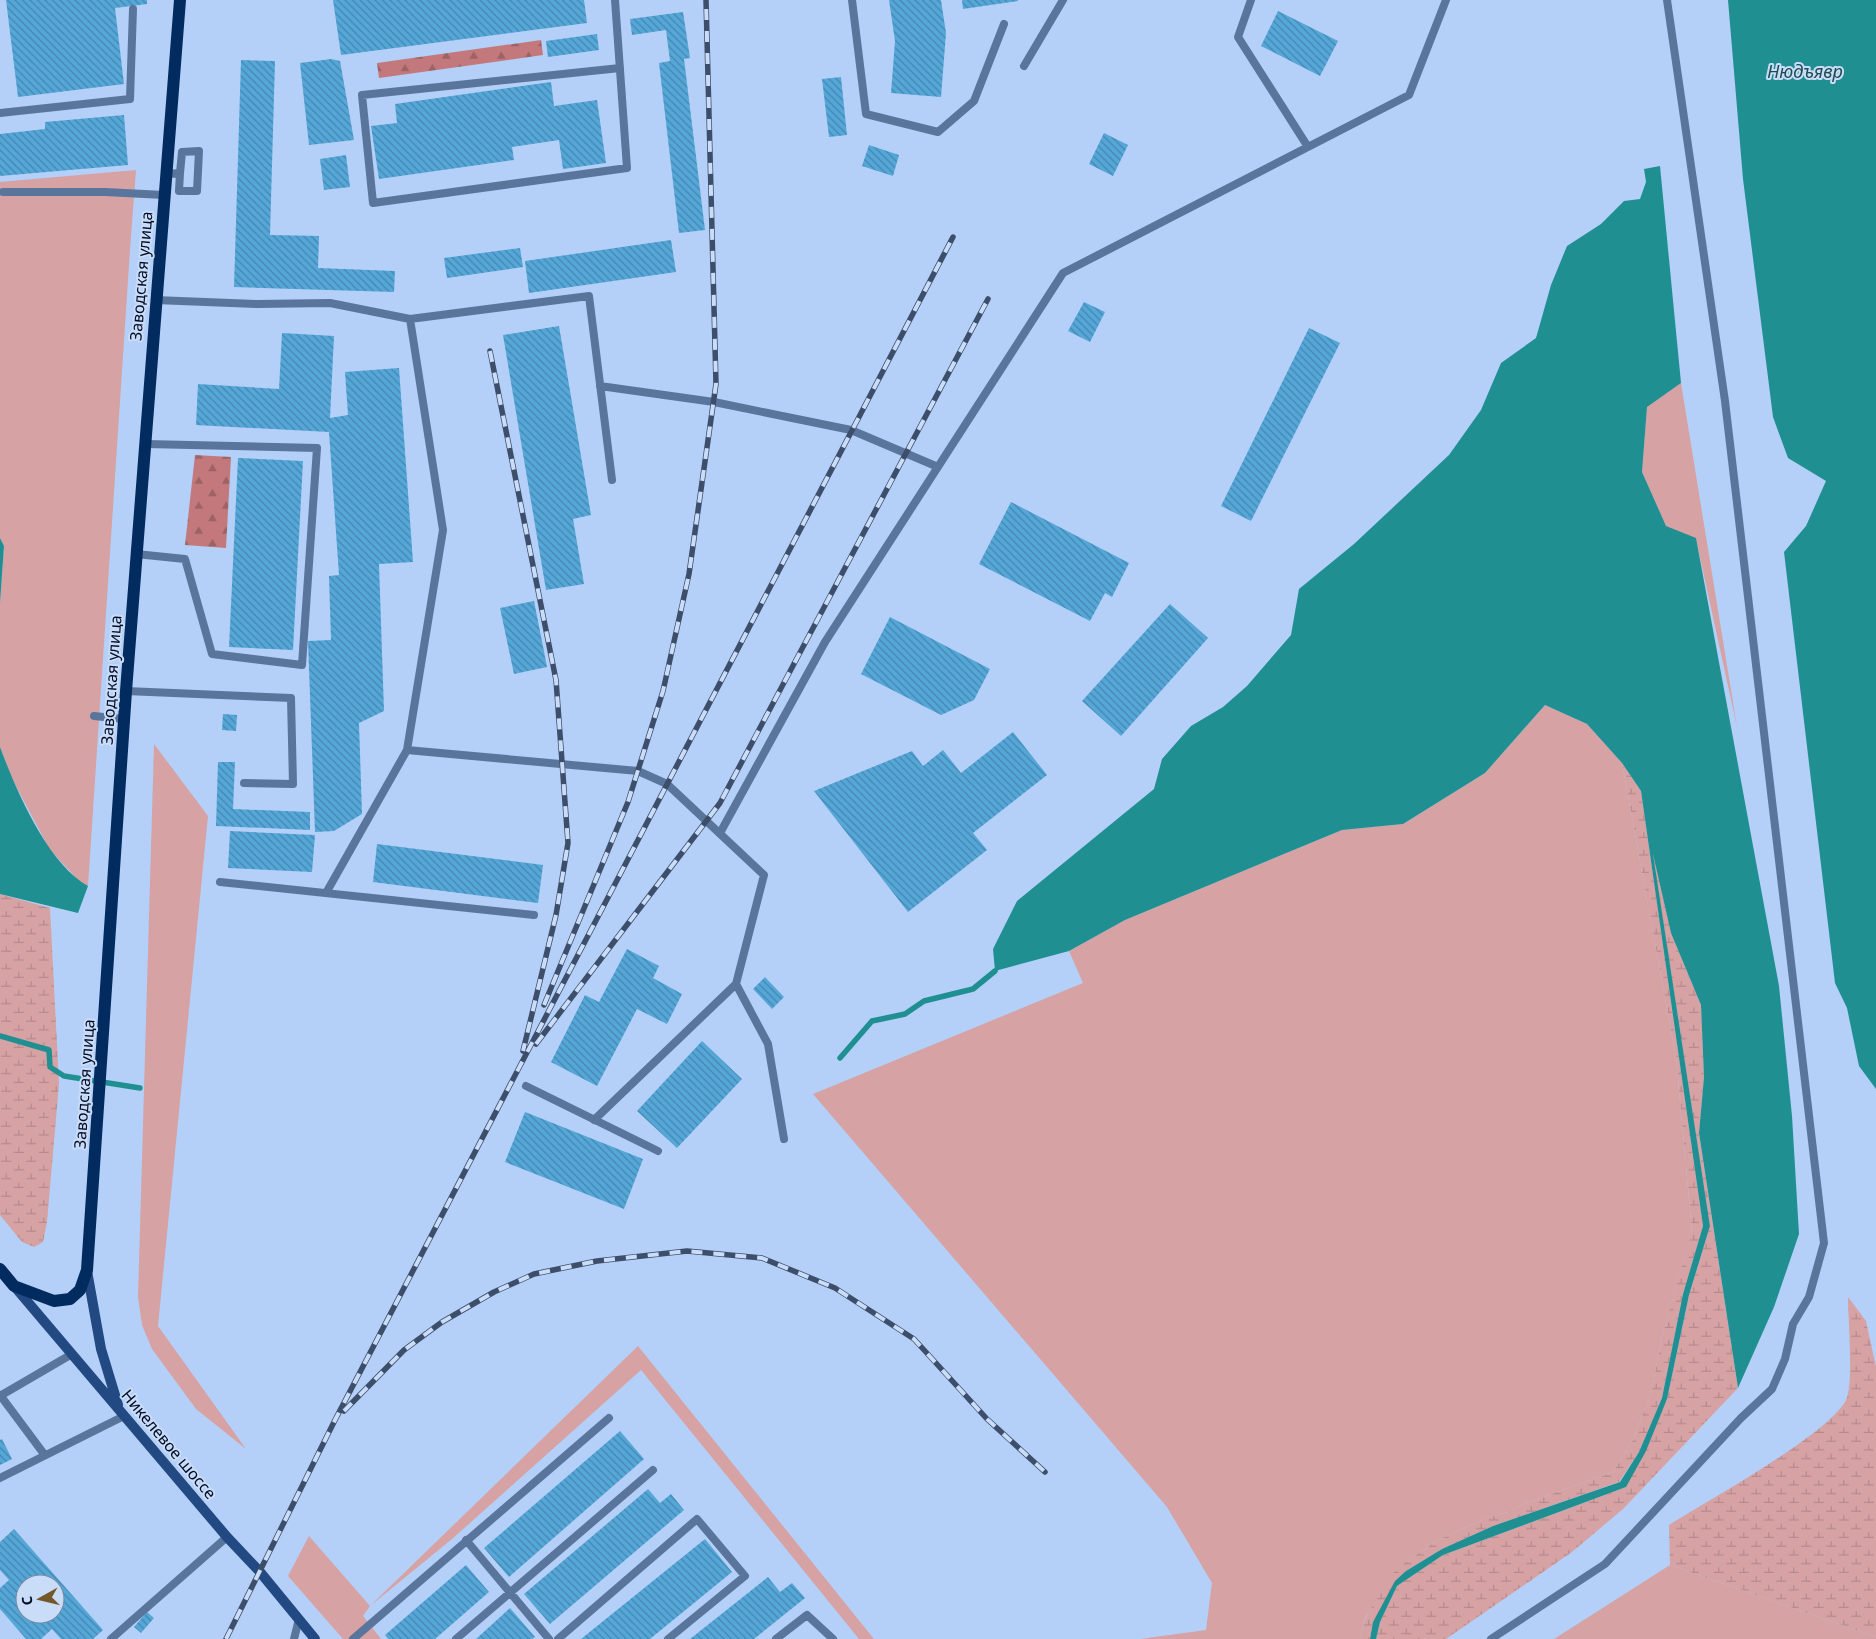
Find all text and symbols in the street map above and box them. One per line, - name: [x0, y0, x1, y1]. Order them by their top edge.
- water label: Нюдъявр: [1767, 59, 1843, 83]
- street label: Заводская улица: [124, 210, 158, 342]
- street label: Заводская улица: [95, 614, 127, 746]
- street label: Заводская улица: [68, 1018, 100, 1150]
- street label: Никелевое шоссе: [117, 1385, 221, 1504]
- north arrow: [15, 1574, 65, 1624]
- text: С: [17, 1595, 37, 1607]

